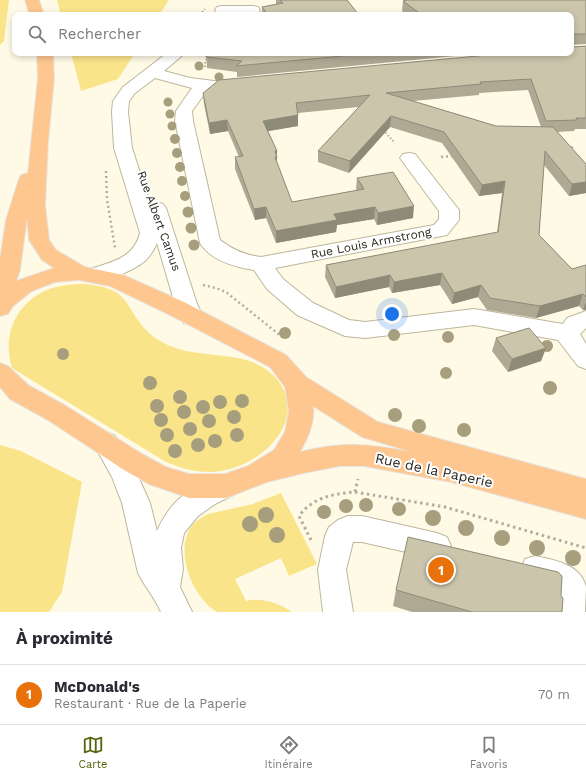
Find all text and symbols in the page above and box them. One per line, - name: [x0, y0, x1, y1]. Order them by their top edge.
- search box: [12, 12, 574, 56]
- icon: search: [26, 23, 48, 45]
- text: Rechercher: [58, 25, 141, 43]
- street label: Rue Albert Camus: [134, 169, 184, 273]
- street label: Rue Louis Armstrong: [310, 224, 433, 262]
- your location: [382, 304, 402, 324]
- street label: Rue de la Paperie: [374, 450, 494, 490]
- pin: 1: [428, 555, 454, 585]
- text: À proximité: [16, 628, 113, 648]
- text: McDonald's: [54, 678, 140, 696]
- text: 1: [26, 687, 32, 702]
- text: 70 m: [538, 687, 570, 702]
- text: Restaurant · Rue de la Paperie: [54, 696, 247, 711]
- tab: Carte: [79, 734, 107, 771]
- tab: Itinéraire: [265, 734, 313, 771]
- tab: Favoris: [470, 734, 507, 771]

